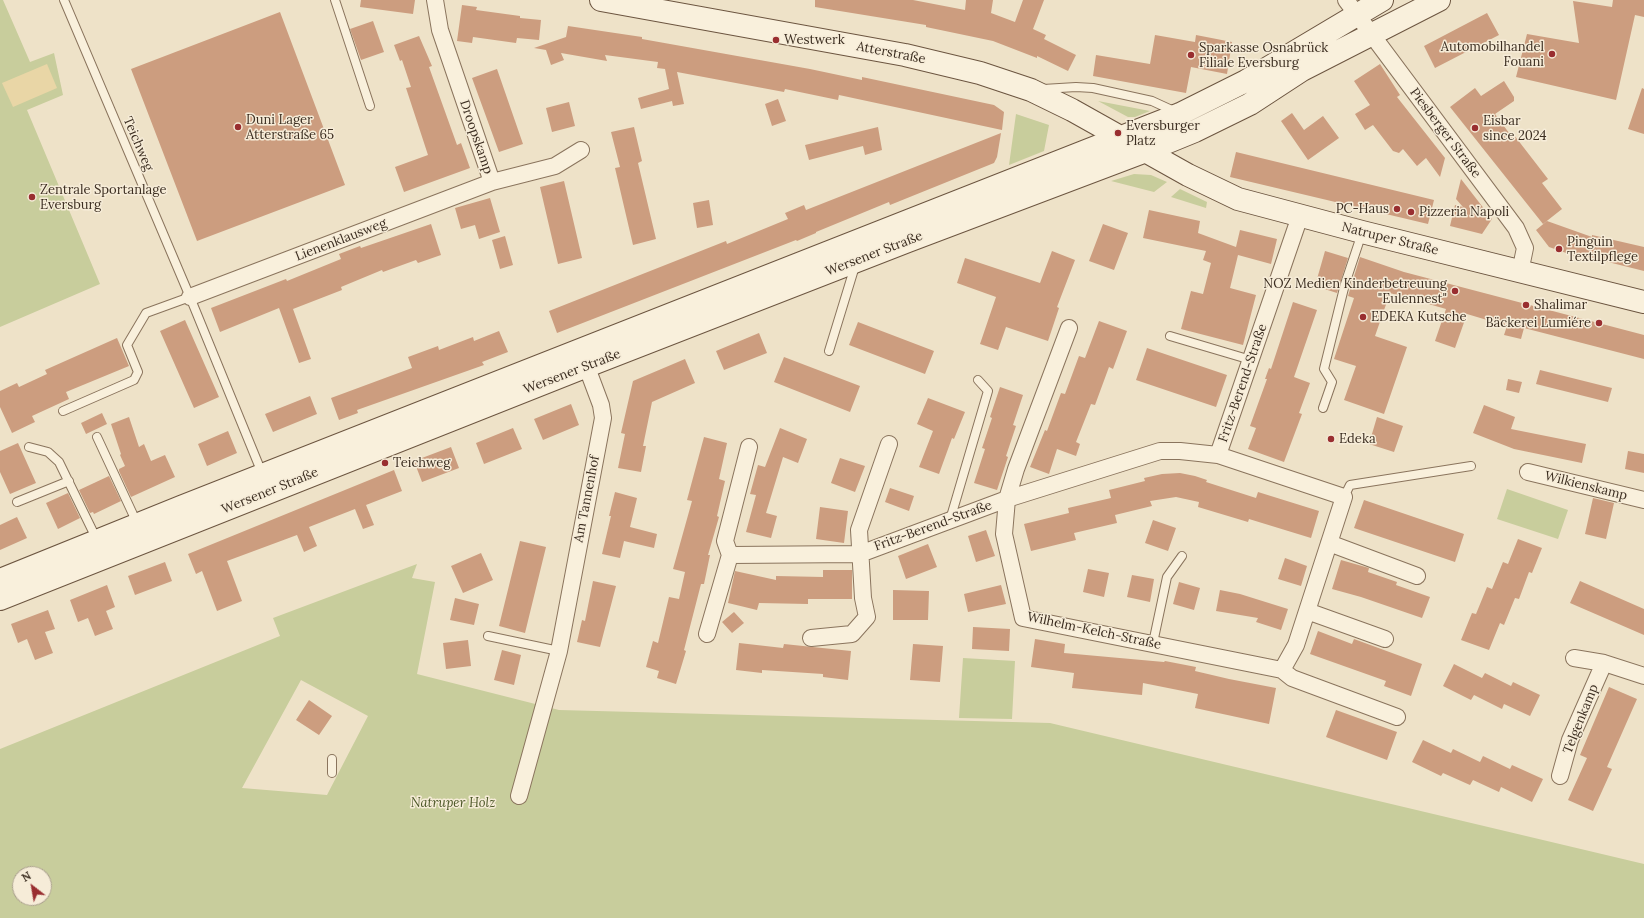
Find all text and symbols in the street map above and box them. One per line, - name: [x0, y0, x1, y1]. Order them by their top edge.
- place label: Westwerk: [784, 32, 845, 48]
- marker: Westwerk: [771, 35, 781, 45]
- street label: Atterstraße: [855, 39, 927, 67]
- place label: Automobilhandel Fouani: [1441, 39, 1544, 70]
- place label: Sparkasse Osnabrück Filiale Eversburg: [1199, 40, 1328, 71]
- marker: Automobilhandel Fouani: [1547, 49, 1557, 59]
- marker: Sparkasse Osnabrück Filiale Eversburg: [1186, 50, 1196, 60]
- street label: Piesberger Straße: [1406, 85, 1484, 181]
- street label: Droopskamp: [456, 98, 496, 176]
- place label: Duni Lager Atterstraße 65: [246, 112, 334, 143]
- place label: Eisbar since 2024: [1483, 113, 1547, 144]
- street label: Teichweg: [120, 114, 156, 174]
- place label: Eversburger Platz: [1126, 118, 1200, 149]
- marker: Duni Lager Atterstraße 65: [233, 122, 243, 132]
- marker: Eisbar since 2024: [1470, 123, 1480, 133]
- marker: Eversburger Platz: [1113, 128, 1123, 138]
- place label: Zentrale Sportanlage Eversburg: [40, 182, 166, 213]
- marker: Zentrale Sportanlage Eversburg: [27, 192, 37, 202]
- place label: PC-Haus: [1336, 201, 1389, 217]
- marker: PC-Haus: [1392, 204, 1402, 214]
- place label: Pizzeria Napoli: [1419, 204, 1509, 220]
- marker: Pizzeria Napoli: [1406, 207, 1416, 217]
- street label: Lienenklausweg: [293, 215, 389, 265]
- street label: Natruper Straße: [1340, 219, 1440, 259]
- street label: Wersener Straße: [823, 228, 925, 280]
- place label: Pinguin Textilpflege: [1567, 234, 1638, 265]
- marker: Pinguin Textilpflege: [1554, 244, 1564, 254]
- place label: NOZ Medien Kinderbetreuung "Eulennest": [1263, 276, 1447, 307]
- marker: NOZ Medien Kinderbetreuung "Eulennest": [1450, 286, 1460, 296]
- place label: Shalimar: [1534, 297, 1587, 313]
- marker: Shalimar: [1521, 300, 1531, 310]
- place label: EDEKA Kutsche: [1371, 309, 1466, 325]
- marker: EDEKA Kutsche: [1358, 312, 1368, 322]
- place label: Bäckerei Lumiére: [1486, 315, 1591, 331]
- marker: Bäckerei Lumiére: [1594, 318, 1604, 328]
- street label: Fritz-Berend-Straße: [1215, 322, 1271, 444]
- street label: Wersener Straße: [521, 346, 623, 398]
- place label: Edeka: [1339, 431, 1376, 447]
- marker: Edeka: [1326, 434, 1336, 444]
- street label: Am Tannenhof: [571, 454, 603, 544]
- place label: Teichweg: [393, 455, 451, 471]
- marker: Teichweg: [380, 458, 390, 468]
- street label: Wersener Straße: [219, 465, 321, 517]
- street label: Wilkienskamp: [1543, 468, 1629, 504]
- street label: Fritz-Berend-Straße: [872, 497, 994, 555]
- street label: Wilhelm-Kelch-Straße: [1026, 609, 1162, 653]
- street label: Telgenkamp: [1560, 682, 1602, 756]
- park label: Natruper Holz: [411, 795, 495, 811]
- north arrow: [12, 866, 52, 906]
- text: N: [19, 868, 34, 885]

